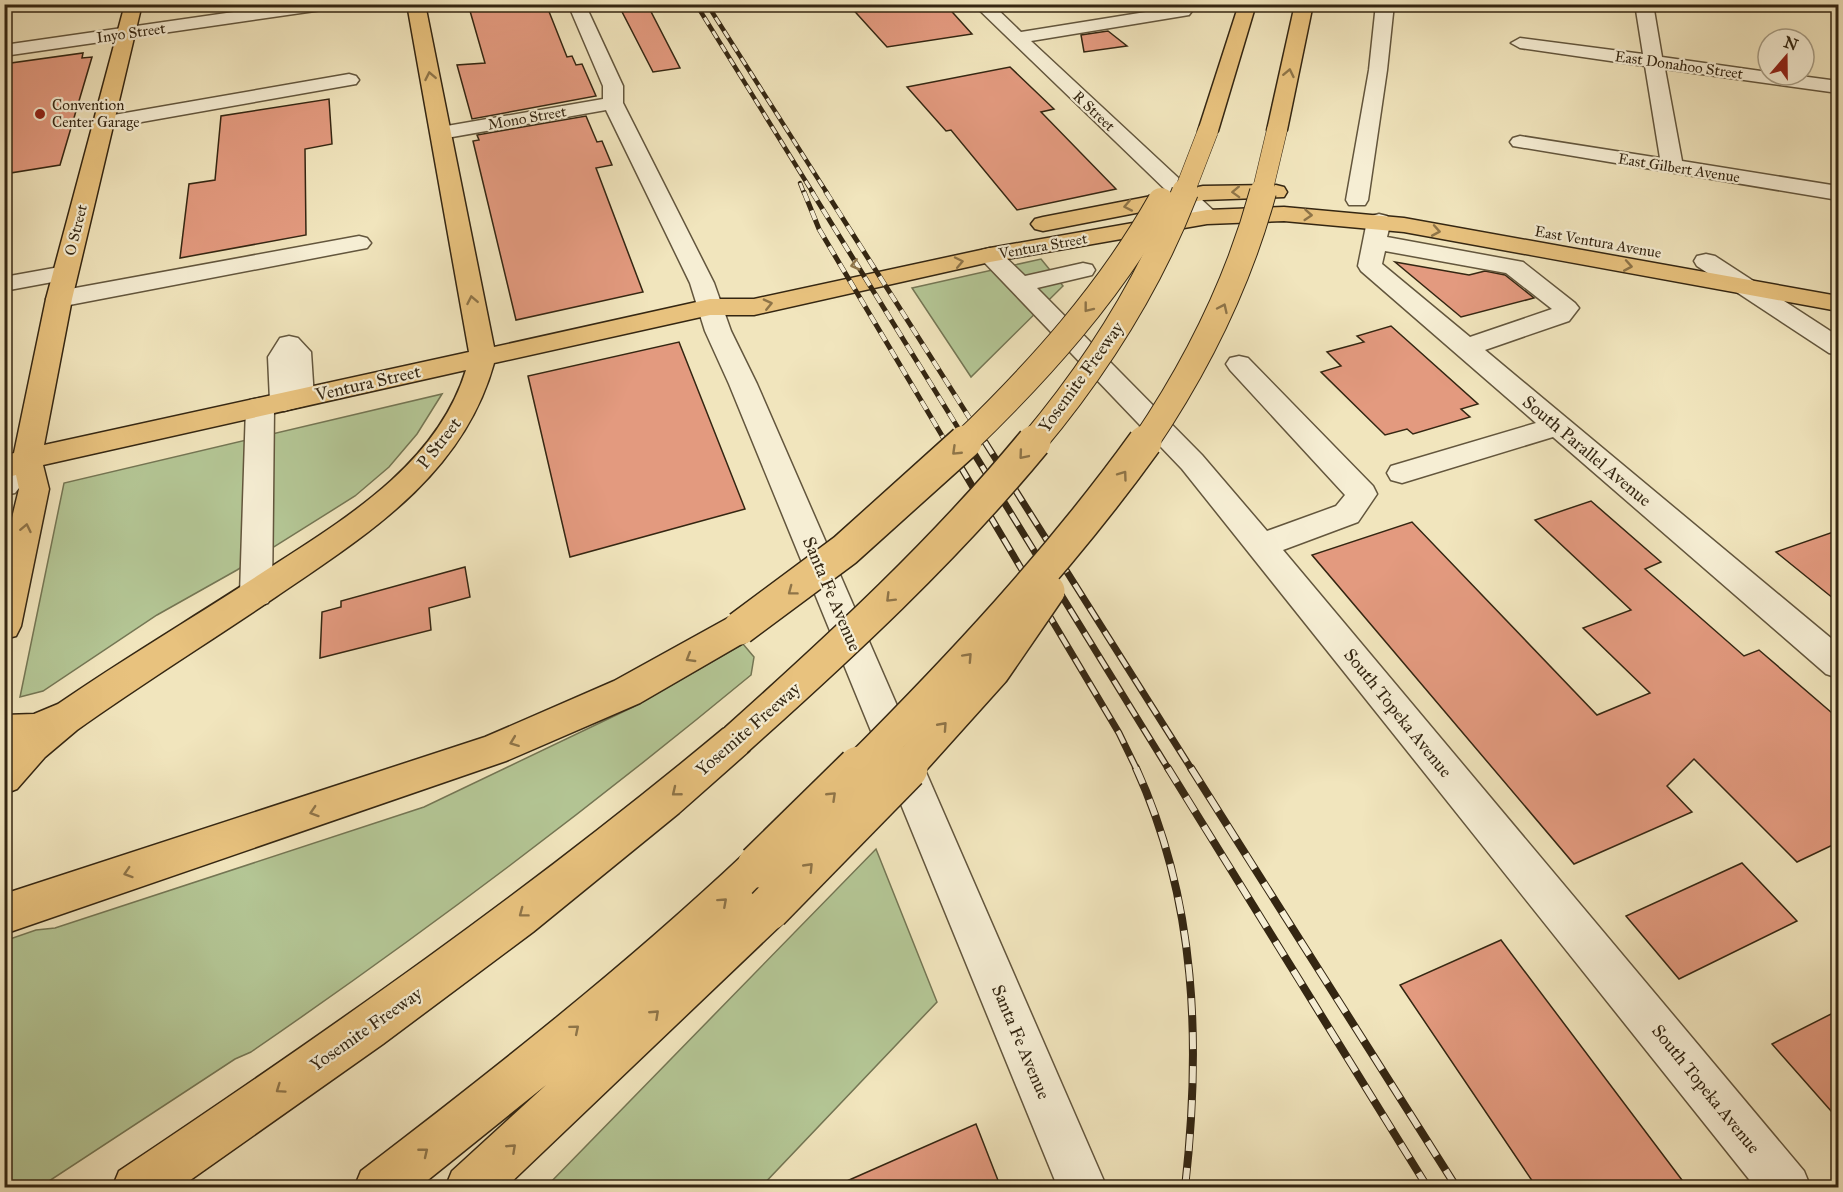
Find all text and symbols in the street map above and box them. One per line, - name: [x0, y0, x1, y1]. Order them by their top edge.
- street label: Inyo Street: [95, 19, 167, 47]
- north arrow: [1756, 27, 1816, 87]
- text: N: [1781, 32, 1801, 55]
- street label: East Donahoo Street: [1614, 47, 1745, 83]
- one-way arrow: [1282, 68, 1295, 78]
- one-way arrow: [424, 71, 437, 81]
- street label: R Street: [1069, 87, 1119, 135]
- place label: Convention Center Garage: [52, 96, 139, 131]
- street label: Mono Street: [486, 102, 568, 134]
- marker: Convention Center Garage: [33, 107, 47, 121]
- street label: East Gilbert Avenue: [1617, 149, 1741, 187]
- one-way arrow: [1232, 185, 1241, 198]
- one-way arrow: [1123, 199, 1133, 212]
- street label: O Street: [61, 202, 91, 257]
- one-way arrow: [1303, 208, 1312, 221]
- street label: East Ventura Avenue: [1533, 222, 1663, 262]
- one-way arrow: [1431, 224, 1441, 237]
- street label: Ventura Street: [996, 229, 1089, 263]
- one-way arrow: [953, 256, 963, 269]
- one-way arrow: [850, 257, 860, 270]
- one-way arrow: [1623, 259, 1633, 271]
- one-way arrow: [466, 295, 479, 305]
- one-way arrow: [763, 298, 773, 311]
- one-way arrow: [1085, 302, 1096, 313]
- one-way arrow: [1215, 303, 1227, 314]
- street label: Yosemite Freeway: [1033, 317, 1129, 437]
- street label: Ventura Street: [312, 360, 423, 406]
- street label: South Parallel Avenue: [1518, 391, 1656, 511]
- street label: P Street: [412, 413, 466, 473]
- one-way arrow: [952, 444, 962, 455]
- one-way arrow: [1019, 448, 1030, 459]
- one-way arrow: [1116, 470, 1127, 481]
- one-way arrow: [18, 523, 31, 533]
- street label: Santa Fe Avenue: [798, 533, 866, 655]
- one-way arrow: [787, 584, 798, 595]
- one-way arrow: [887, 591, 897, 602]
- street label: South Topeka Avenue: [1339, 644, 1457, 782]
- one-way arrow: [686, 650, 696, 662]
- one-way arrow: [961, 653, 972, 664]
- street label: Yosemite Freeway: [691, 677, 805, 781]
- one-way arrow: [936, 722, 947, 733]
- one-way arrow: [510, 735, 521, 747]
- one-way arrow: [671, 784, 682, 795]
- one-way arrow: [825, 792, 835, 803]
- one-way arrow: [309, 804, 320, 817]
- one-way arrow: [801, 864, 812, 875]
- one-way arrow: [124, 866, 134, 878]
- one-way arrow: [716, 898, 727, 909]
- one-way arrow: [519, 906, 530, 917]
- street label: Santa Fe Avenue: [987, 981, 1055, 1103]
- street label: Yosemite Freeway: [306, 982, 427, 1076]
- one-way arrow: [647, 1011, 658, 1022]
- street label: South Topeka Avenue: [1647, 1020, 1765, 1158]
- one-way arrow: [568, 1025, 579, 1036]
- one-way arrow: [276, 1082, 287, 1093]
- one-way arrow: [505, 1144, 516, 1155]
- one-way arrow: [417, 1148, 428, 1159]

